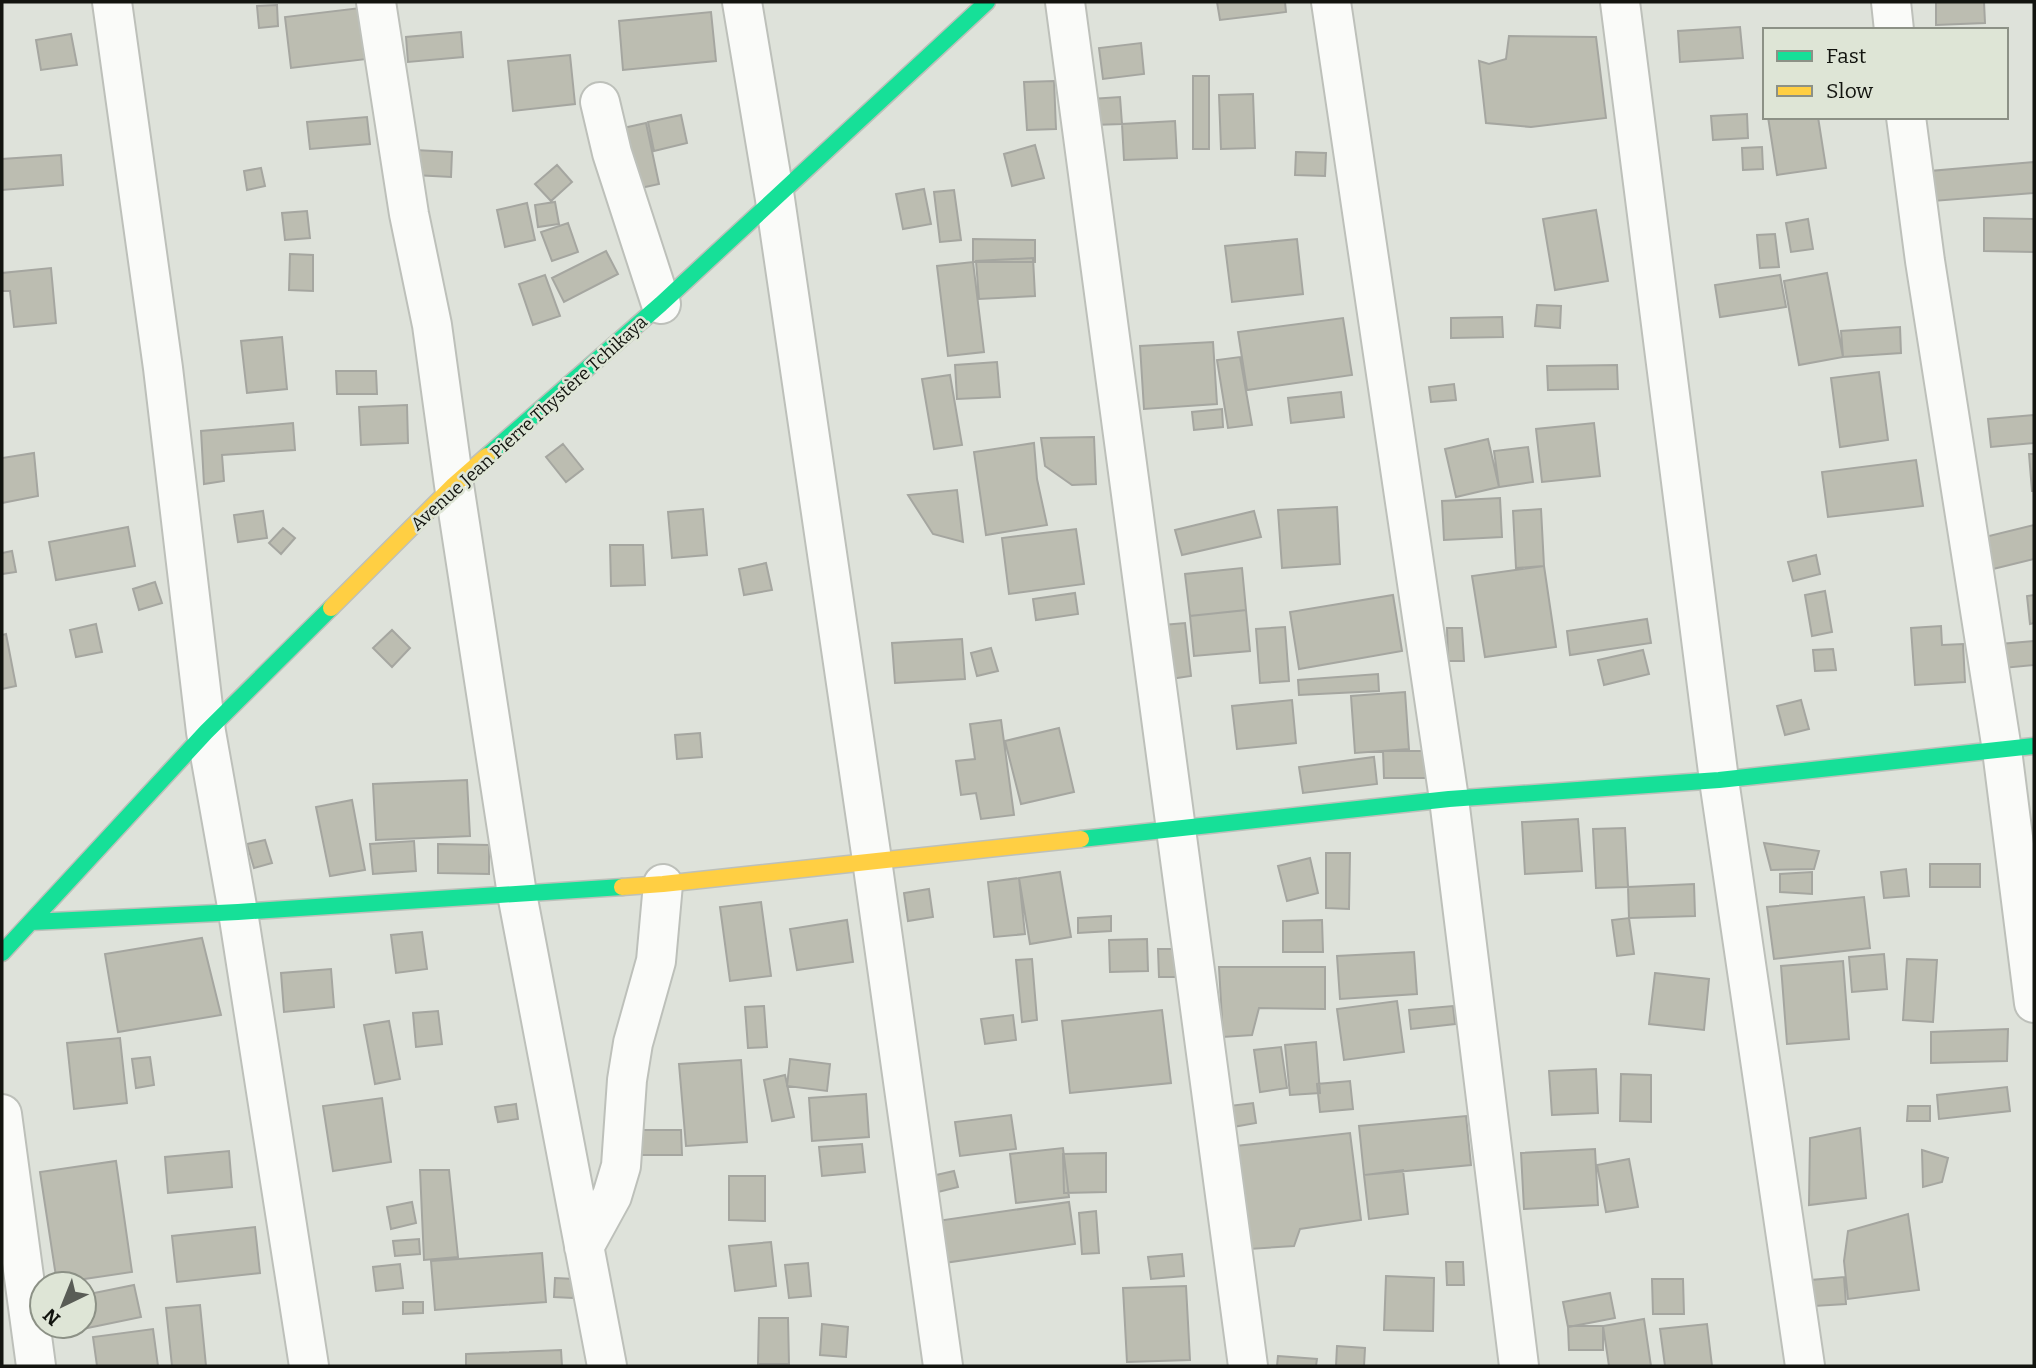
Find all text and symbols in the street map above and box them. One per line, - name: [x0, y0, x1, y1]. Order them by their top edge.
- legend: [1763, 28, 2008, 119]
- text: Fast: [1826, 43, 1867, 69]
- text: Slow: [1826, 78, 1873, 104]
- street label: Avenue Jean Pierre Thystère Tchikaya: [406, 311, 652, 535]
- north arrow: [28, 1270, 98, 1340]
- text: N: [38, 1303, 65, 1330]

